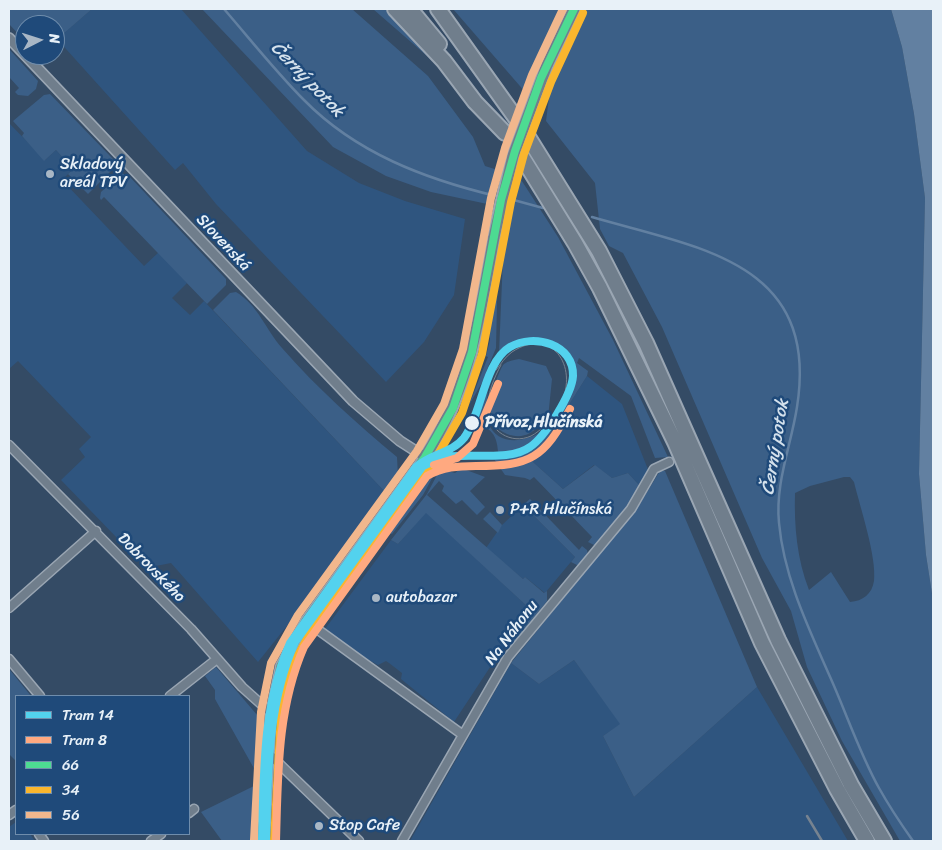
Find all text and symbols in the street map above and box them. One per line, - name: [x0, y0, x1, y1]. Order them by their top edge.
- north arrow: [15, 15, 65, 65]
- text: N: [42, 33, 67, 45]
- water label: Černý potok: [266, 38, 348, 122]
- place label: Skladový areál TPV: [60, 155, 127, 193]
- marker: Skladový areál TPV: [44, 168, 56, 180]
- street label: Slovenská: [192, 210, 254, 276]
- water label: Černý potok: [758, 398, 794, 496]
- place label: Přívoz,Hlučínská: [485, 413, 603, 433]
- marker: Přívoz,Hlučínská: [463, 414, 481, 432]
- place label: P+R Hlučínská: [510, 500, 612, 520]
- marker: P+R Hlučínská: [494, 504, 506, 516]
- street label: Dobrovského: [113, 529, 189, 607]
- place label: autobazar: [386, 588, 456, 608]
- marker: autobazar: [370, 592, 382, 604]
- street label: Na Náhonu: [481, 597, 543, 669]
- legend: [15, 695, 190, 835]
- text: Tram 14: [62, 702, 114, 728]
- text: Tram 8: [62, 727, 107, 753]
- text: 66: [62, 752, 79, 778]
- text: 34: [62, 777, 80, 803]
- text: 56: [62, 802, 80, 828]
- place label: Stop Cafe: [329, 816, 400, 836]
- marker: Stop Cafe: [313, 820, 325, 832]

